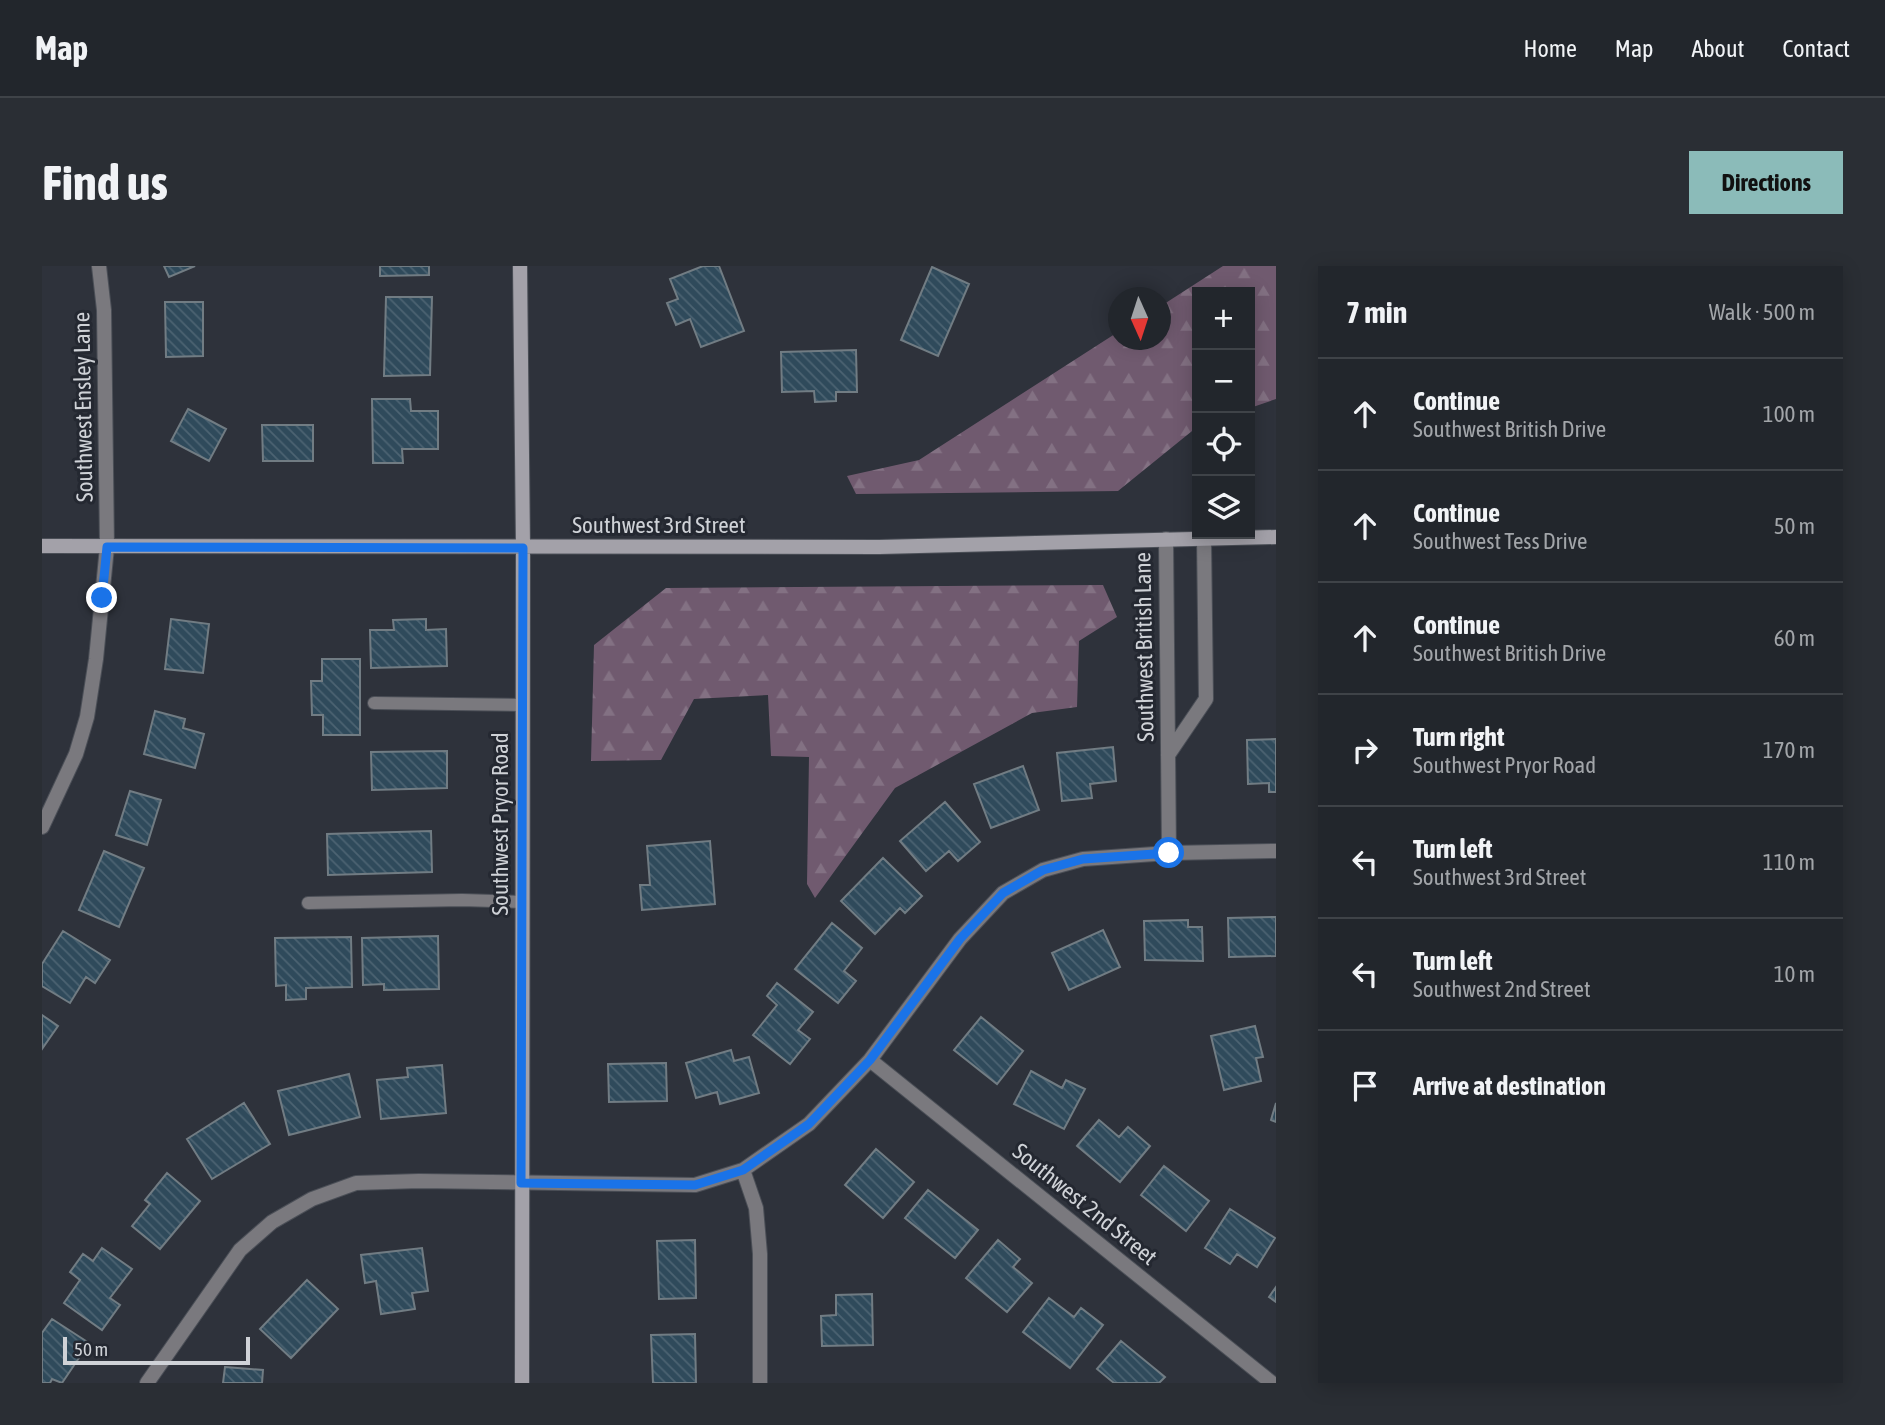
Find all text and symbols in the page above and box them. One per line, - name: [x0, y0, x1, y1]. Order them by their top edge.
- text: Map: [35, 29, 88, 67]
- text: Home: [1523, 35, 1577, 62]
- text: Map: [1615, 35, 1653, 62]
- text: About: [1691, 35, 1744, 62]
- text: Contact: [1782, 35, 1850, 62]
- button: Directions: [1689, 151, 1843, 214]
- text: Find us: [42, 154, 168, 210]
- north arrow: [1108, 287, 1171, 350]
- map controls: [1192, 287, 1255, 539]
- button: +: [1192, 287, 1255, 350]
- text: 7 min: [1346, 295, 1407, 329]
- text: Walk · 500 m: [1709, 299, 1815, 325]
- street label: Southwest Ensley Lane: [68, 312, 98, 502]
- button: −: [1192, 350, 1255, 413]
- text: Continue: [1413, 386, 1500, 416]
- icon: ahead: [1346, 395, 1384, 433]
- text: 100 m: [1763, 401, 1815, 427]
- button: locate: [1192, 413, 1255, 476]
- text: Southwest British Drive: [1413, 416, 1606, 442]
- button: layers: [1192, 476, 1255, 539]
- text: Continue: [1413, 498, 1500, 528]
- icon: ahead: [1346, 507, 1384, 545]
- street label: Southwest 3rd Street: [572, 512, 746, 538]
- text: 50 m: [1774, 513, 1815, 539]
- text: Southwest Tess Drive: [1413, 528, 1587, 554]
- street label: Southwest British Lane: [1129, 552, 1159, 742]
- route end: [86, 582, 117, 613]
- text: Continue: [1413, 610, 1500, 640]
- icon: ahead: [1346, 619, 1384, 657]
- text: 60 m: [1774, 625, 1815, 651]
- text: Southwest British Drive: [1413, 640, 1606, 666]
- text: Turn right: [1413, 722, 1504, 752]
- icon: right: [1346, 731, 1384, 769]
- street label: Southwest Pryor Road: [487, 732, 513, 916]
- text: 170 m: [1763, 737, 1815, 763]
- text: Southwest Pryor Road: [1413, 752, 1596, 778]
- text: Turn left: [1413, 834, 1493, 864]
- route start: [1153, 837, 1184, 868]
- icon: left: [1346, 843, 1384, 881]
- text: 110 m: [1763, 849, 1815, 875]
- text: Southwest 3rd Street: [1413, 864, 1586, 890]
- text: Turn left: [1413, 946, 1493, 976]
- icon: left: [1346, 955, 1384, 993]
- text: 10 m: [1774, 961, 1815, 987]
- text: Southwest 2nd Street: [1413, 976, 1591, 1002]
- icon: arrive: [1346, 1067, 1384, 1105]
- text: Arrive at destination: [1413, 1071, 1606, 1101]
- street label: Southwest 2nd Street: [1008, 1138, 1162, 1270]
- scale bar: [63, 1334, 250, 1366]
- text: 50 m: [74, 1338, 108, 1360]

